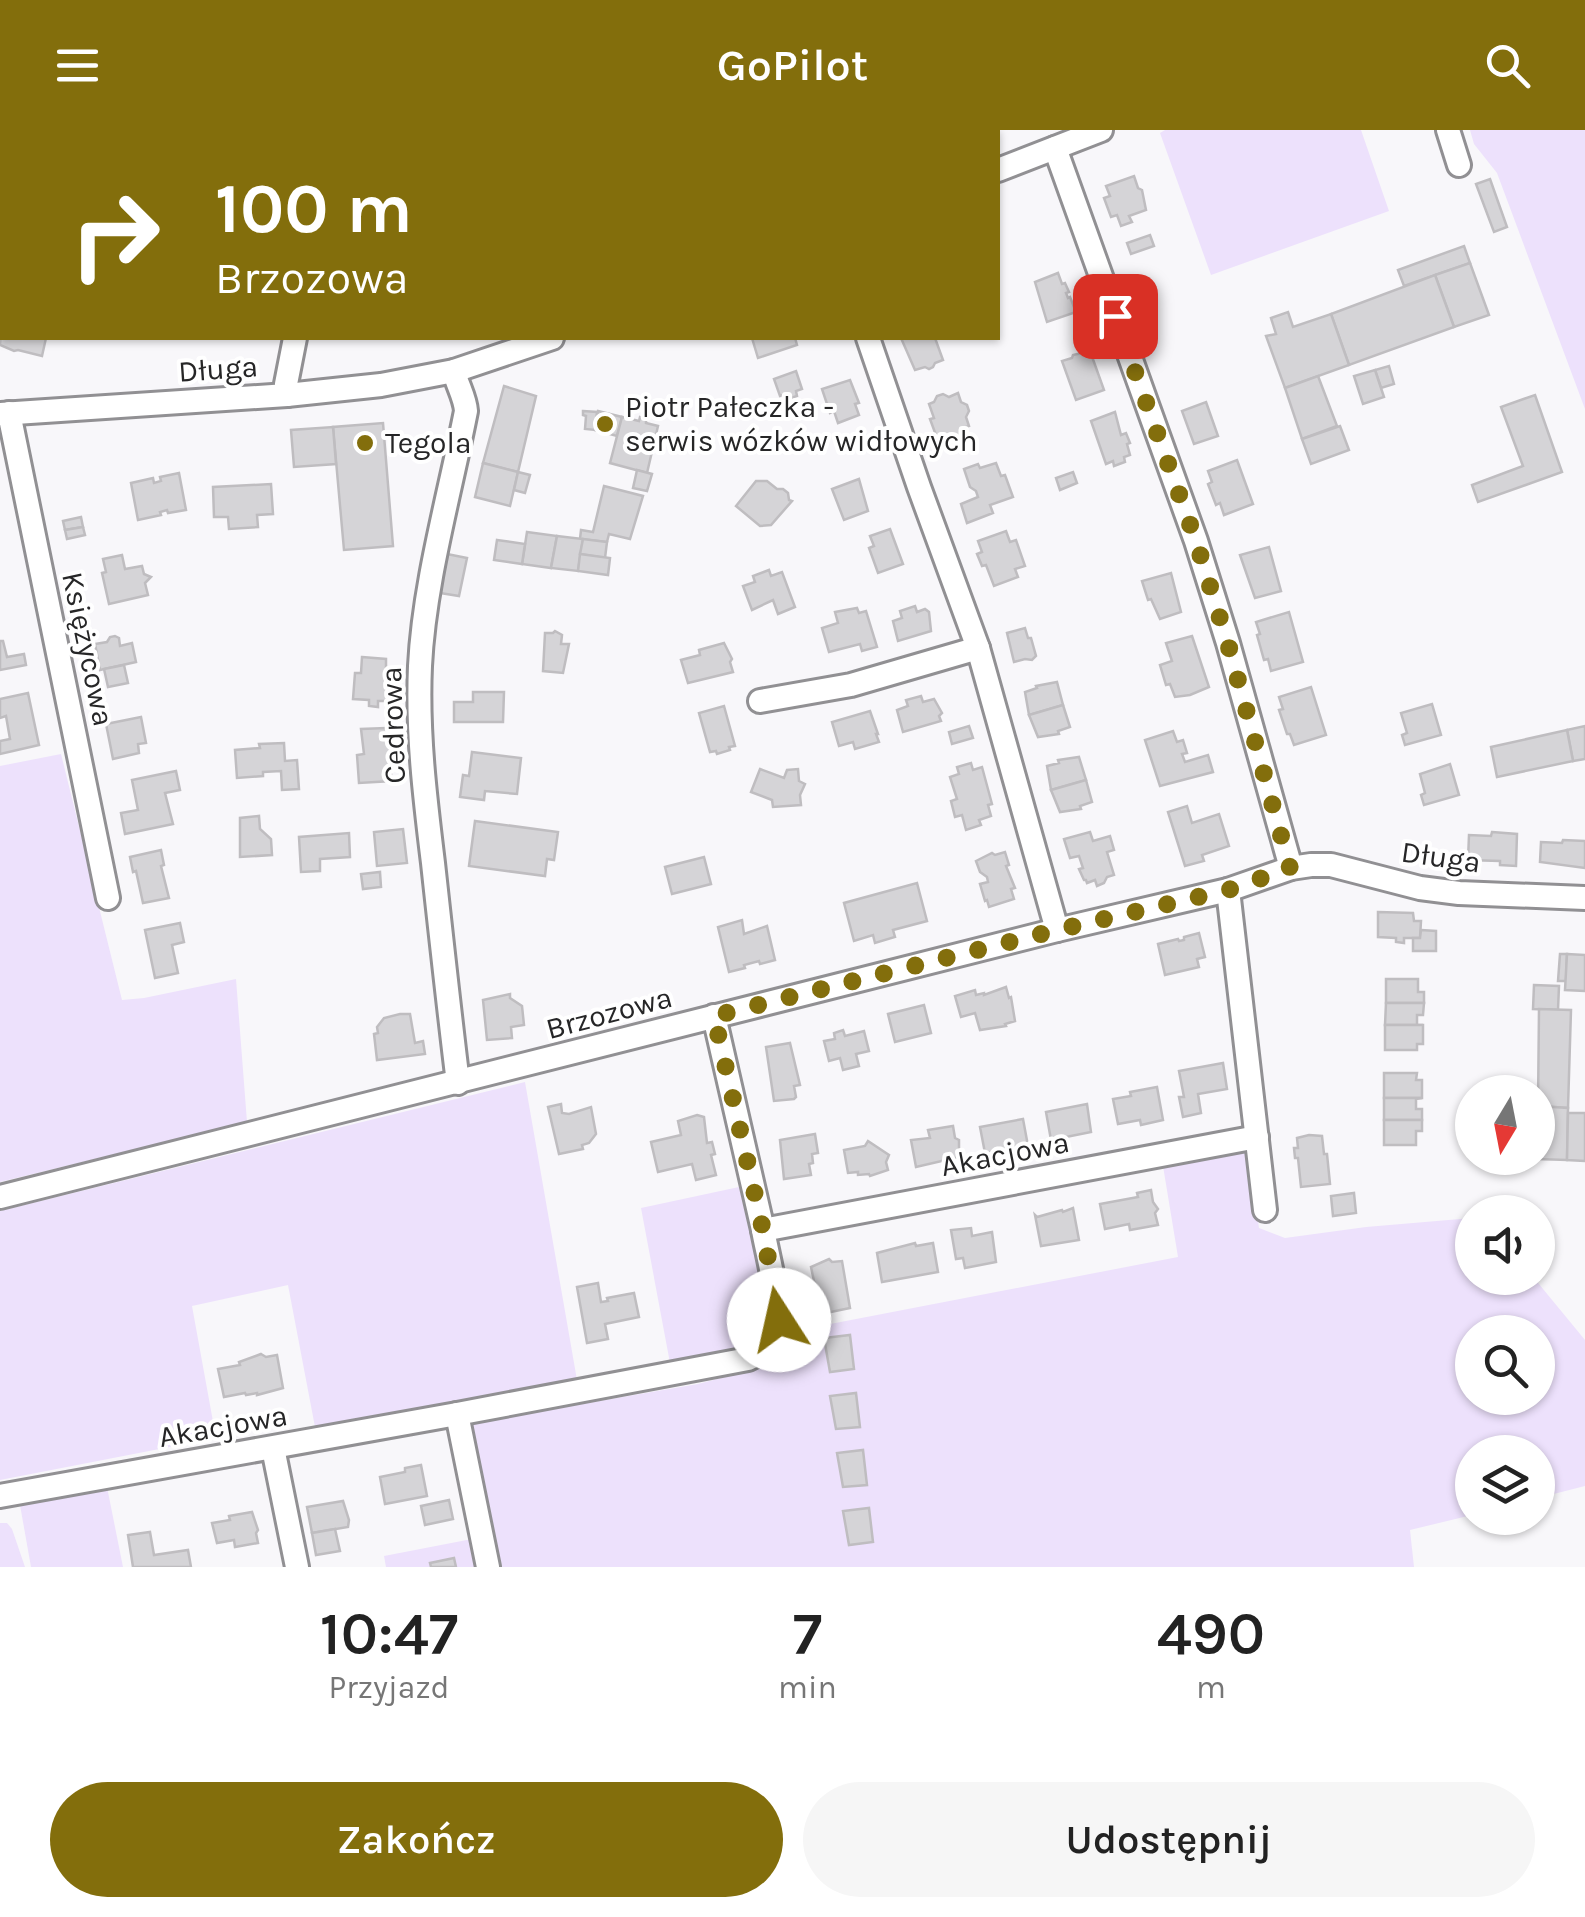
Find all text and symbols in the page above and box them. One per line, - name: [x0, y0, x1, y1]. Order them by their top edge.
- icon: menu: [50, 38, 105, 93]
- icon: search: [1480, 38, 1535, 93]
- text: GoPilot: [717, 39, 868, 91]
- text: 100 m: [215, 168, 413, 250]
- icon: right: [50, 170, 180, 300]
- text: Brzozowa: [215, 252, 409, 304]
- pin: [1073, 274, 1158, 359]
- icon: arrive: [1088, 289, 1143, 344]
- street label: Długa: [177, 348, 259, 390]
- place label: Piotr Pałeczka - serwis wózków widłowych: [625, 389, 978, 459]
- marker: Piotr Pałeczka - serwis wózków widłowych: [594, 413, 616, 435]
- place label: Tegola: [385, 425, 471, 461]
- marker: Tegola: [354, 432, 376, 454]
- street label: Księżycowa: [54, 569, 122, 729]
- street label: Cedrowa: [373, 666, 413, 784]
- street label: Długa: [1399, 834, 1483, 880]
- street label: Brzozowa: [542, 979, 676, 1047]
- north arrow: [1455, 1075, 1555, 1175]
- map controls: [1455, 1075, 1555, 1535]
- street label: Akacjowa: [938, 1124, 1072, 1184]
- button: sound: [1455, 1195, 1555, 1295]
- position arrow: [727, 1268, 831, 1372]
- button: search: [1455, 1315, 1555, 1415]
- street label: Akacjowa: [156, 1397, 290, 1455]
- button: layers: [1455, 1435, 1555, 1535]
- text: 10:47: [320, 1599, 458, 1669]
- text: 7: [793, 1599, 822, 1669]
- text: 490: [1157, 1599, 1265, 1669]
- text: Przyjazd: [328, 1669, 450, 1706]
- text: min: [778, 1669, 837, 1706]
- text: m: [1196, 1669, 1226, 1706]
- button: Zakończ: [50, 1782, 783, 1897]
- button: Udostępnij: [803, 1782, 1535, 1897]

